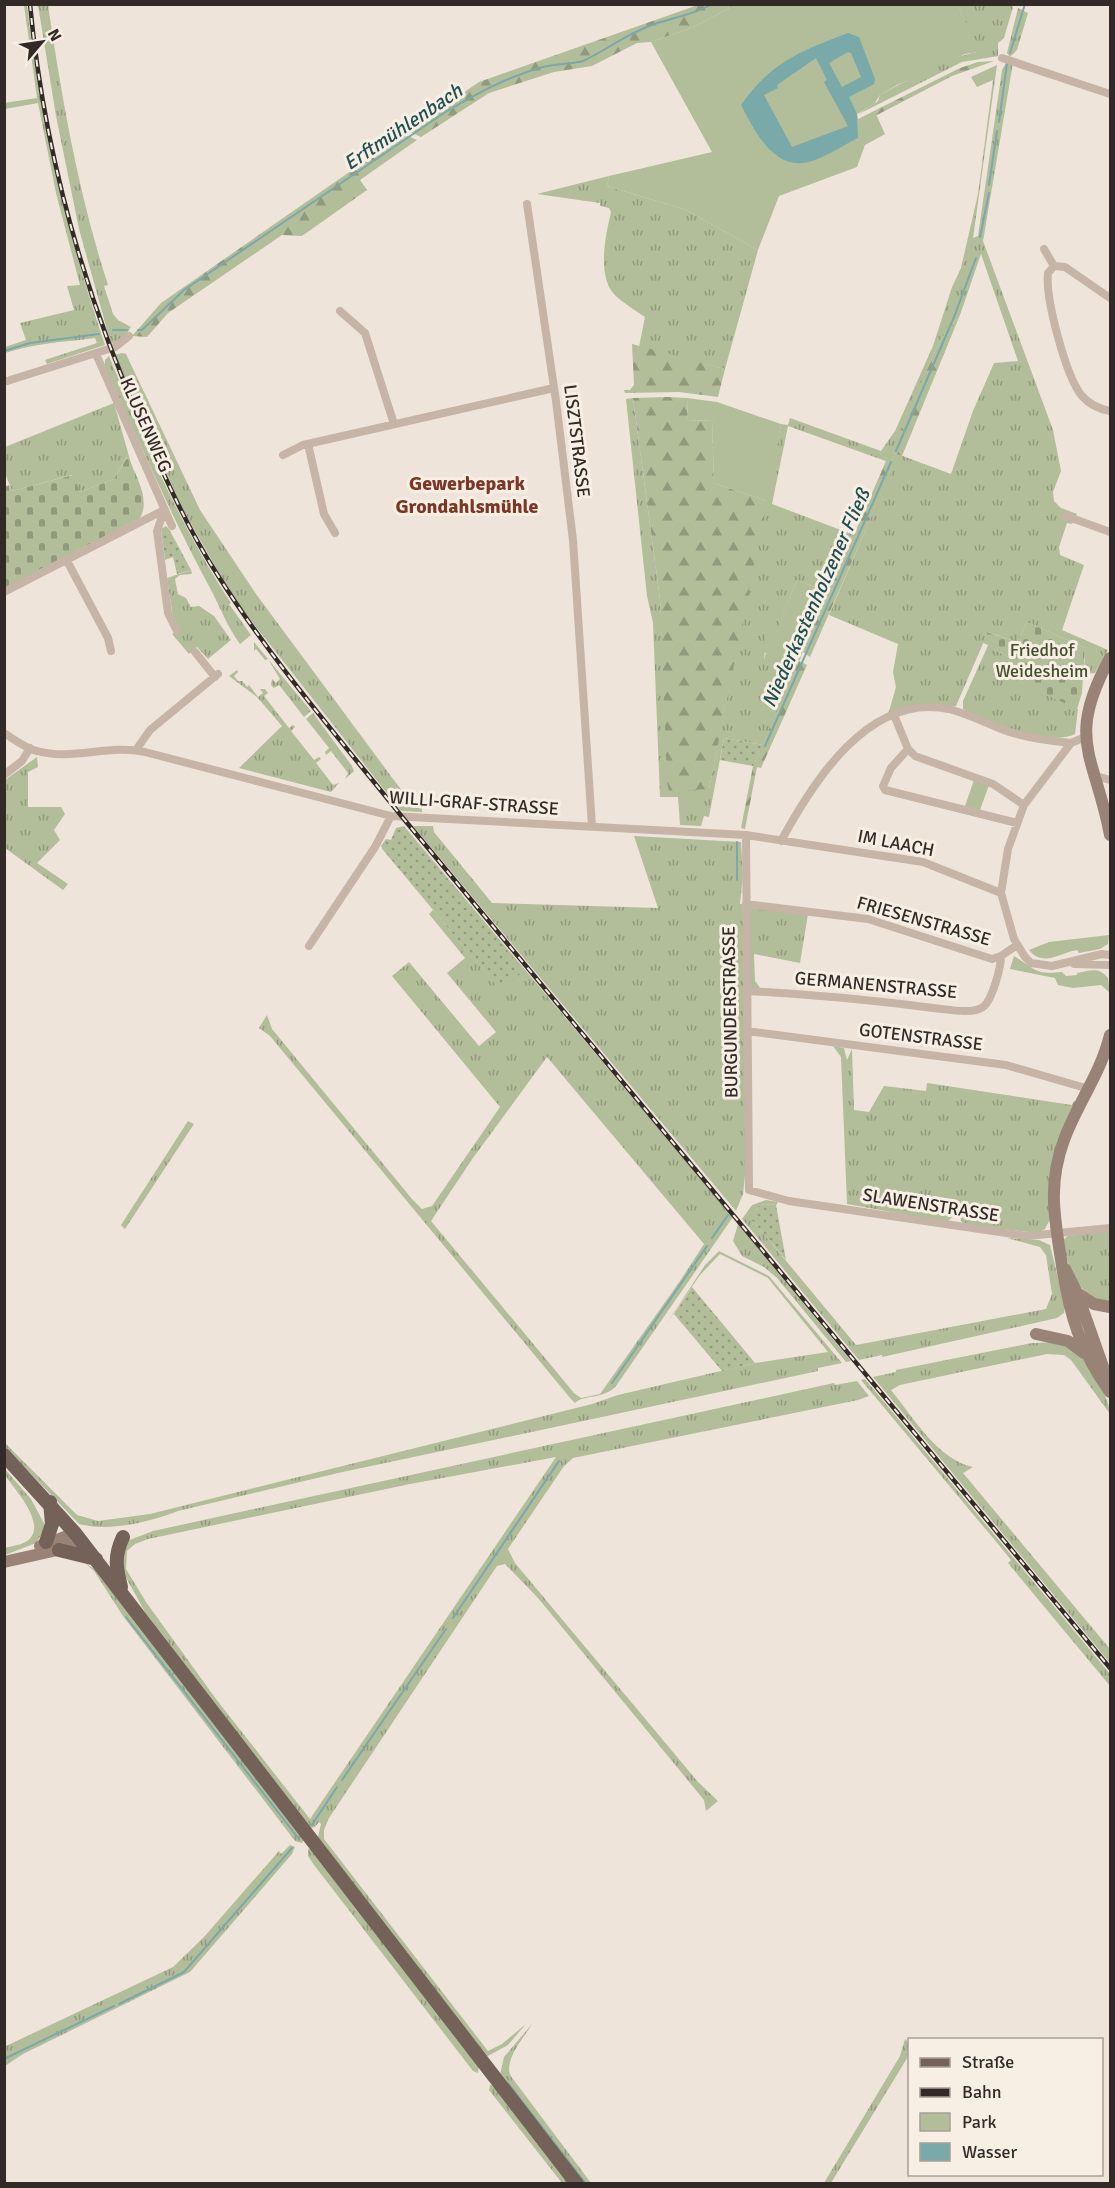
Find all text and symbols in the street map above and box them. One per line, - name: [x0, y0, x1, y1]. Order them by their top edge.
- north arrow: [12, 12, 72, 72]
- text: N: [43, 25, 66, 45]
- water label: Erftmühlenbach: [339, 78, 468, 176]
- street label: KLUSENWEG: [115, 374, 177, 476]
- street label: LISZTSTRASSE: [559, 383, 595, 499]
- district label: Gewerbepark Grondahlsmühle: [395, 471, 539, 519]
- water label: Niederkastenholzener Fließ: [756, 483, 876, 711]
- park label: Friedhof Weidesheim: [996, 639, 1088, 682]
- street label: WILLI-GRAF-STRASSE: [388, 786, 560, 820]
- street label: IM LAACH: [856, 825, 936, 861]
- street label: FRIESENSTRASSE: [854, 891, 994, 951]
- street label: BURGUNDERSTRASSE: [717, 926, 743, 1098]
- street label: GERMANENSTRASSE: [794, 967, 958, 1003]
- street label: GOTENSTRASSE: [858, 1018, 984, 1056]
- street label: SLAWENSTRASSE: [861, 1183, 1001, 1227]
- legend: [908, 2038, 1103, 2176]
- text: Straße: [962, 2051, 1014, 2073]
- text: Bahn: [962, 2081, 1002, 2103]
- text: Park: [962, 2111, 997, 2133]
- text: Wasser: [962, 2141, 1018, 2163]

